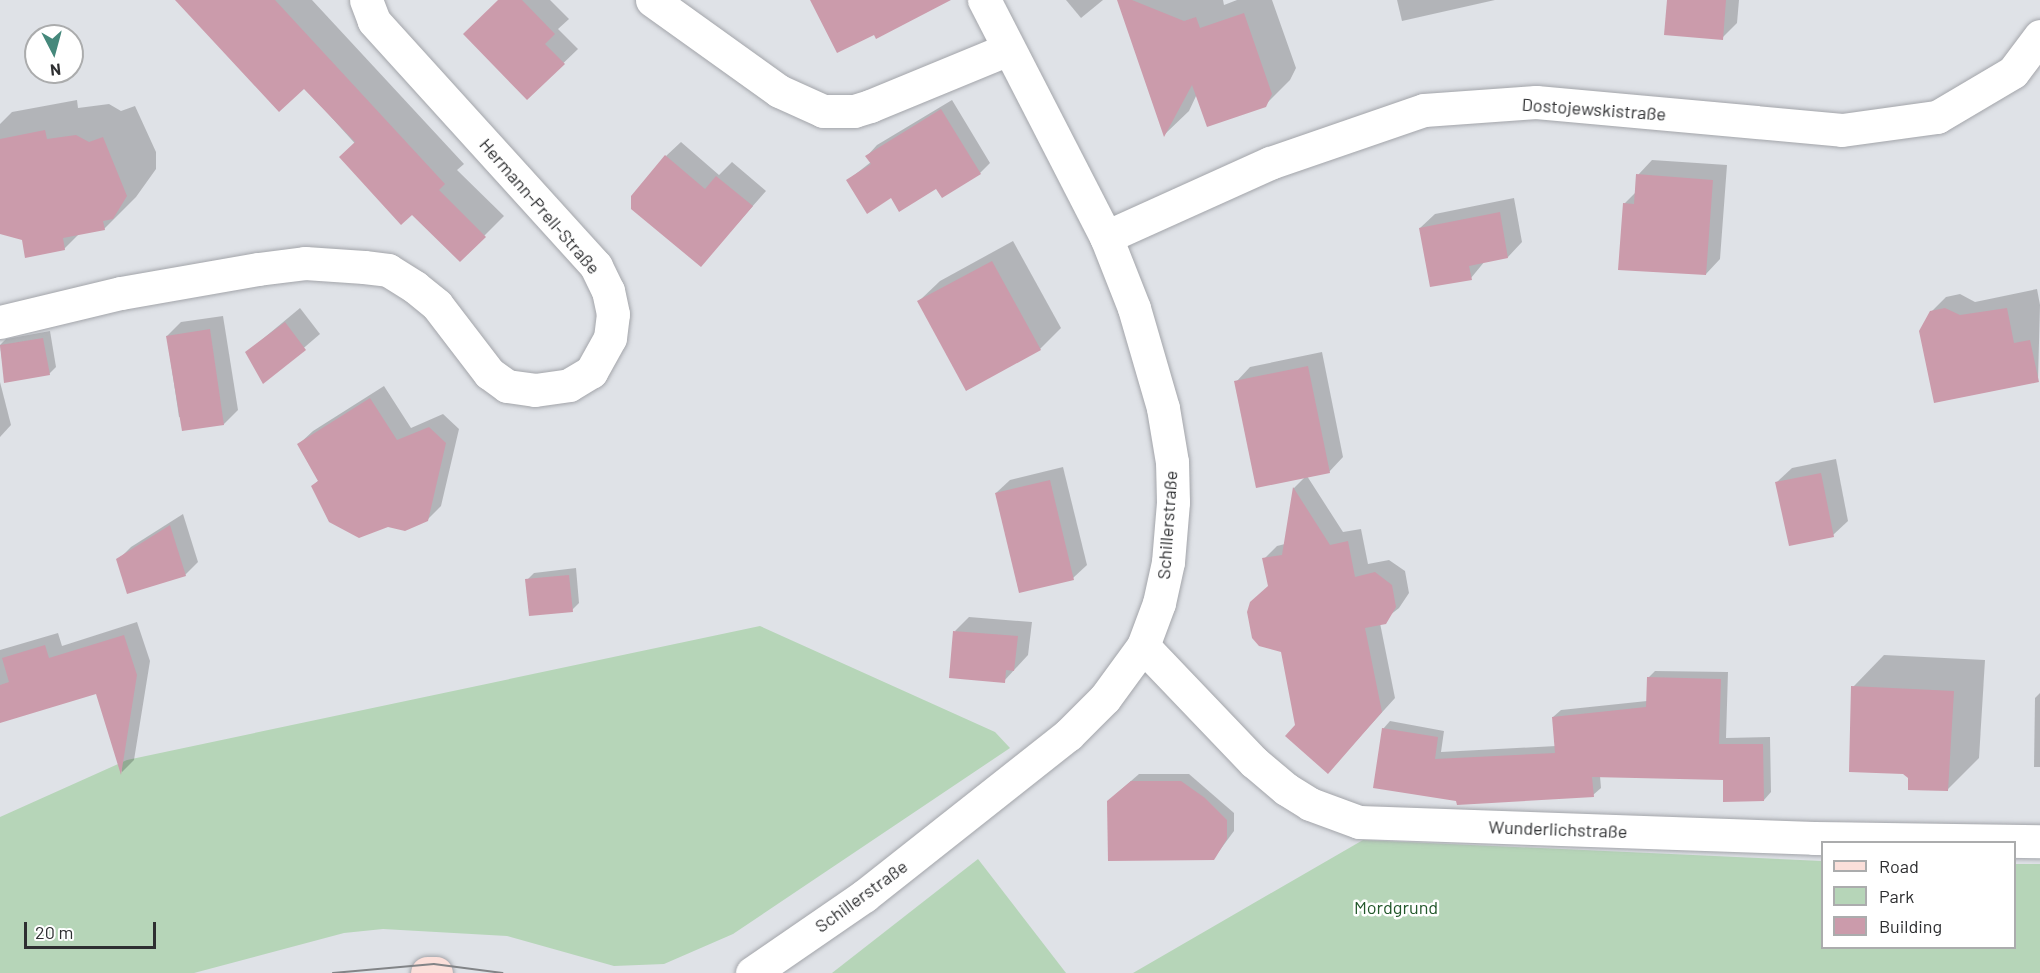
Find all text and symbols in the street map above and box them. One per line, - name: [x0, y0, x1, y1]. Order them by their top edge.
- north arrow: [24, 24, 84, 84]
- text: N: [49, 60, 62, 80]
- street label: Dostojewskistraße: [1521, 93, 1667, 125]
- street label: Hermann-Prell-Straße: [475, 134, 605, 278]
- street label: Schillerstraße: [1152, 470, 1182, 580]
- street label: Wunderlichstraße: [1488, 816, 1628, 842]
- legend: [1821, 841, 2016, 949]
- street label: Schillerstraße: [811, 855, 911, 937]
- text: Road: [1879, 855, 1919, 877]
- text: Park: [1879, 885, 1914, 907]
- park label: Mordgrund: [1354, 896, 1438, 918]
- scale bar: [27, 910, 159, 948]
- text: Building: [1879, 915, 1942, 937]
- text: 20 m: [35, 921, 73, 943]

